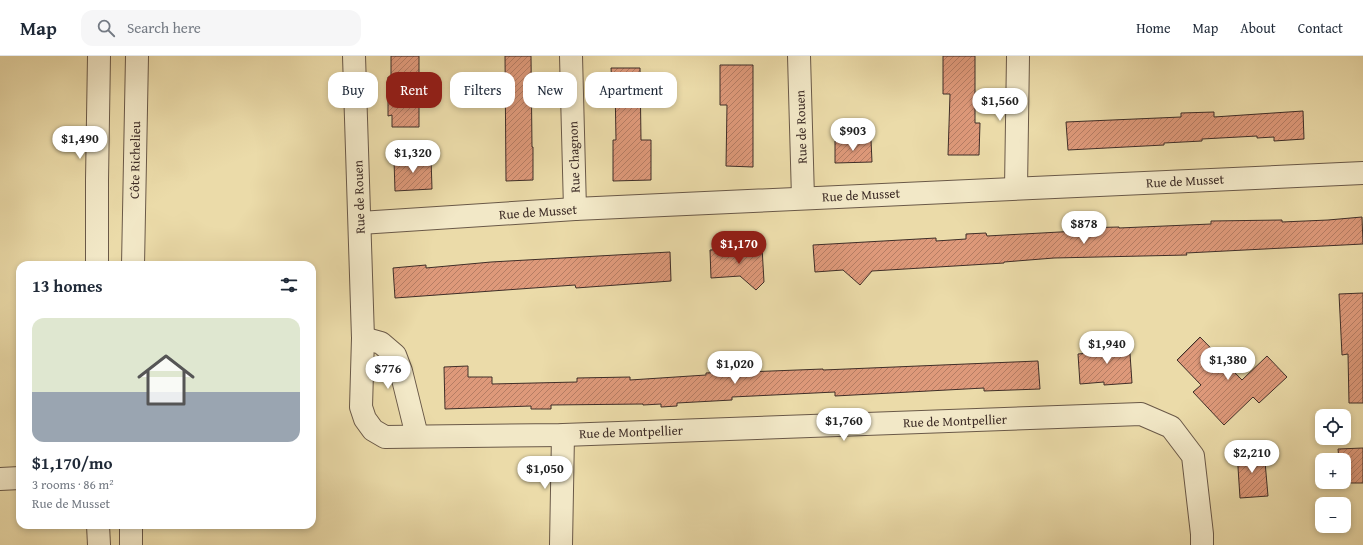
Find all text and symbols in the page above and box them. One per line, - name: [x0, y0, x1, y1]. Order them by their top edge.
- search box: [81, 10, 361, 46]
- text: Map: [20, 14, 57, 42]
- icon: search: [95, 17, 117, 39]
- text: Search here: [127, 17, 201, 38]
- text: Home: [1136, 18, 1171, 38]
- text: Map: [1193, 18, 1218, 38]
- text: About: [1240, 18, 1276, 38]
- text: Contact: [1298, 18, 1343, 38]
- chip: Buy: [328, 72, 378, 108]
- chip: Rent: [386, 72, 442, 108]
- chip: Filters: [450, 72, 515, 108]
- chip: New: [523, 72, 577, 108]
- chip: Apartment: [585, 72, 677, 108]
- pin: $1,560: [967, 88, 1033, 122]
- street label: Rue de Rouen: [790, 89, 812, 164]
- text: $1,560: [981, 91, 1019, 110]
- pin: $903: [829, 118, 877, 152]
- street label: Rue Chagnon: [563, 120, 585, 193]
- street label: Côte Richelieu: [125, 121, 145, 199]
- text: $903: [840, 121, 866, 140]
- pin: $1,490: [47, 126, 113, 160]
- text: $1,490: [61, 129, 99, 148]
- pin: $1,320: [380, 140, 446, 174]
- text: $1,320: [394, 143, 432, 162]
- street label: Rue de Rouen: [348, 159, 370, 234]
- street label: Rue de Musset: [1146, 169, 1225, 193]
- street label: Rue de Musset: [822, 183, 901, 207]
- street label: Rue de Musset: [498, 200, 578, 224]
- pin: $878: [1060, 211, 1108, 245]
- text: $878: [1071, 214, 1097, 233]
- pin: $1,170: [706, 231, 772, 265]
- text: $1,170: [720, 234, 758, 253]
- text: 13 homes: [32, 273, 103, 298]
- icon: filters: [278, 274, 300, 296]
- pin: $1,940: [1074, 331, 1140, 365]
- text: $1,940: [1088, 334, 1126, 353]
- icon: home: [130, 344, 202, 416]
- pin: $1,380: [1195, 347, 1261, 381]
- text: $1,380: [1209, 350, 1247, 369]
- pin: $1,020: [702, 351, 768, 385]
- text: $1,020: [716, 354, 754, 373]
- pin: $776: [364, 356, 412, 390]
- text: $776: [375, 359, 401, 378]
- pin: $1,760: [811, 408, 877, 442]
- map controls: [1315, 409, 1351, 533]
- button: locate: [1315, 409, 1351, 445]
- street label: Rue de Montpellier: [903, 410, 1008, 432]
- text: $1,760: [825, 411, 863, 430]
- street label: Rue de Montpellier: [579, 421, 684, 443]
- pin: $2,210: [1219, 440, 1285, 474]
- text: $2,210: [1233, 443, 1271, 462]
- text: $1,170/mo: [32, 450, 113, 475]
- button: +: [1315, 453, 1351, 489]
- pin: $1,050: [512, 456, 578, 490]
- text: $1,050: [526, 459, 564, 478]
- text: 3 rooms · 86 m²: [32, 475, 114, 494]
- text: Rue de Musset: [32, 494, 110, 513]
- button: −: [1315, 497, 1351, 533]

